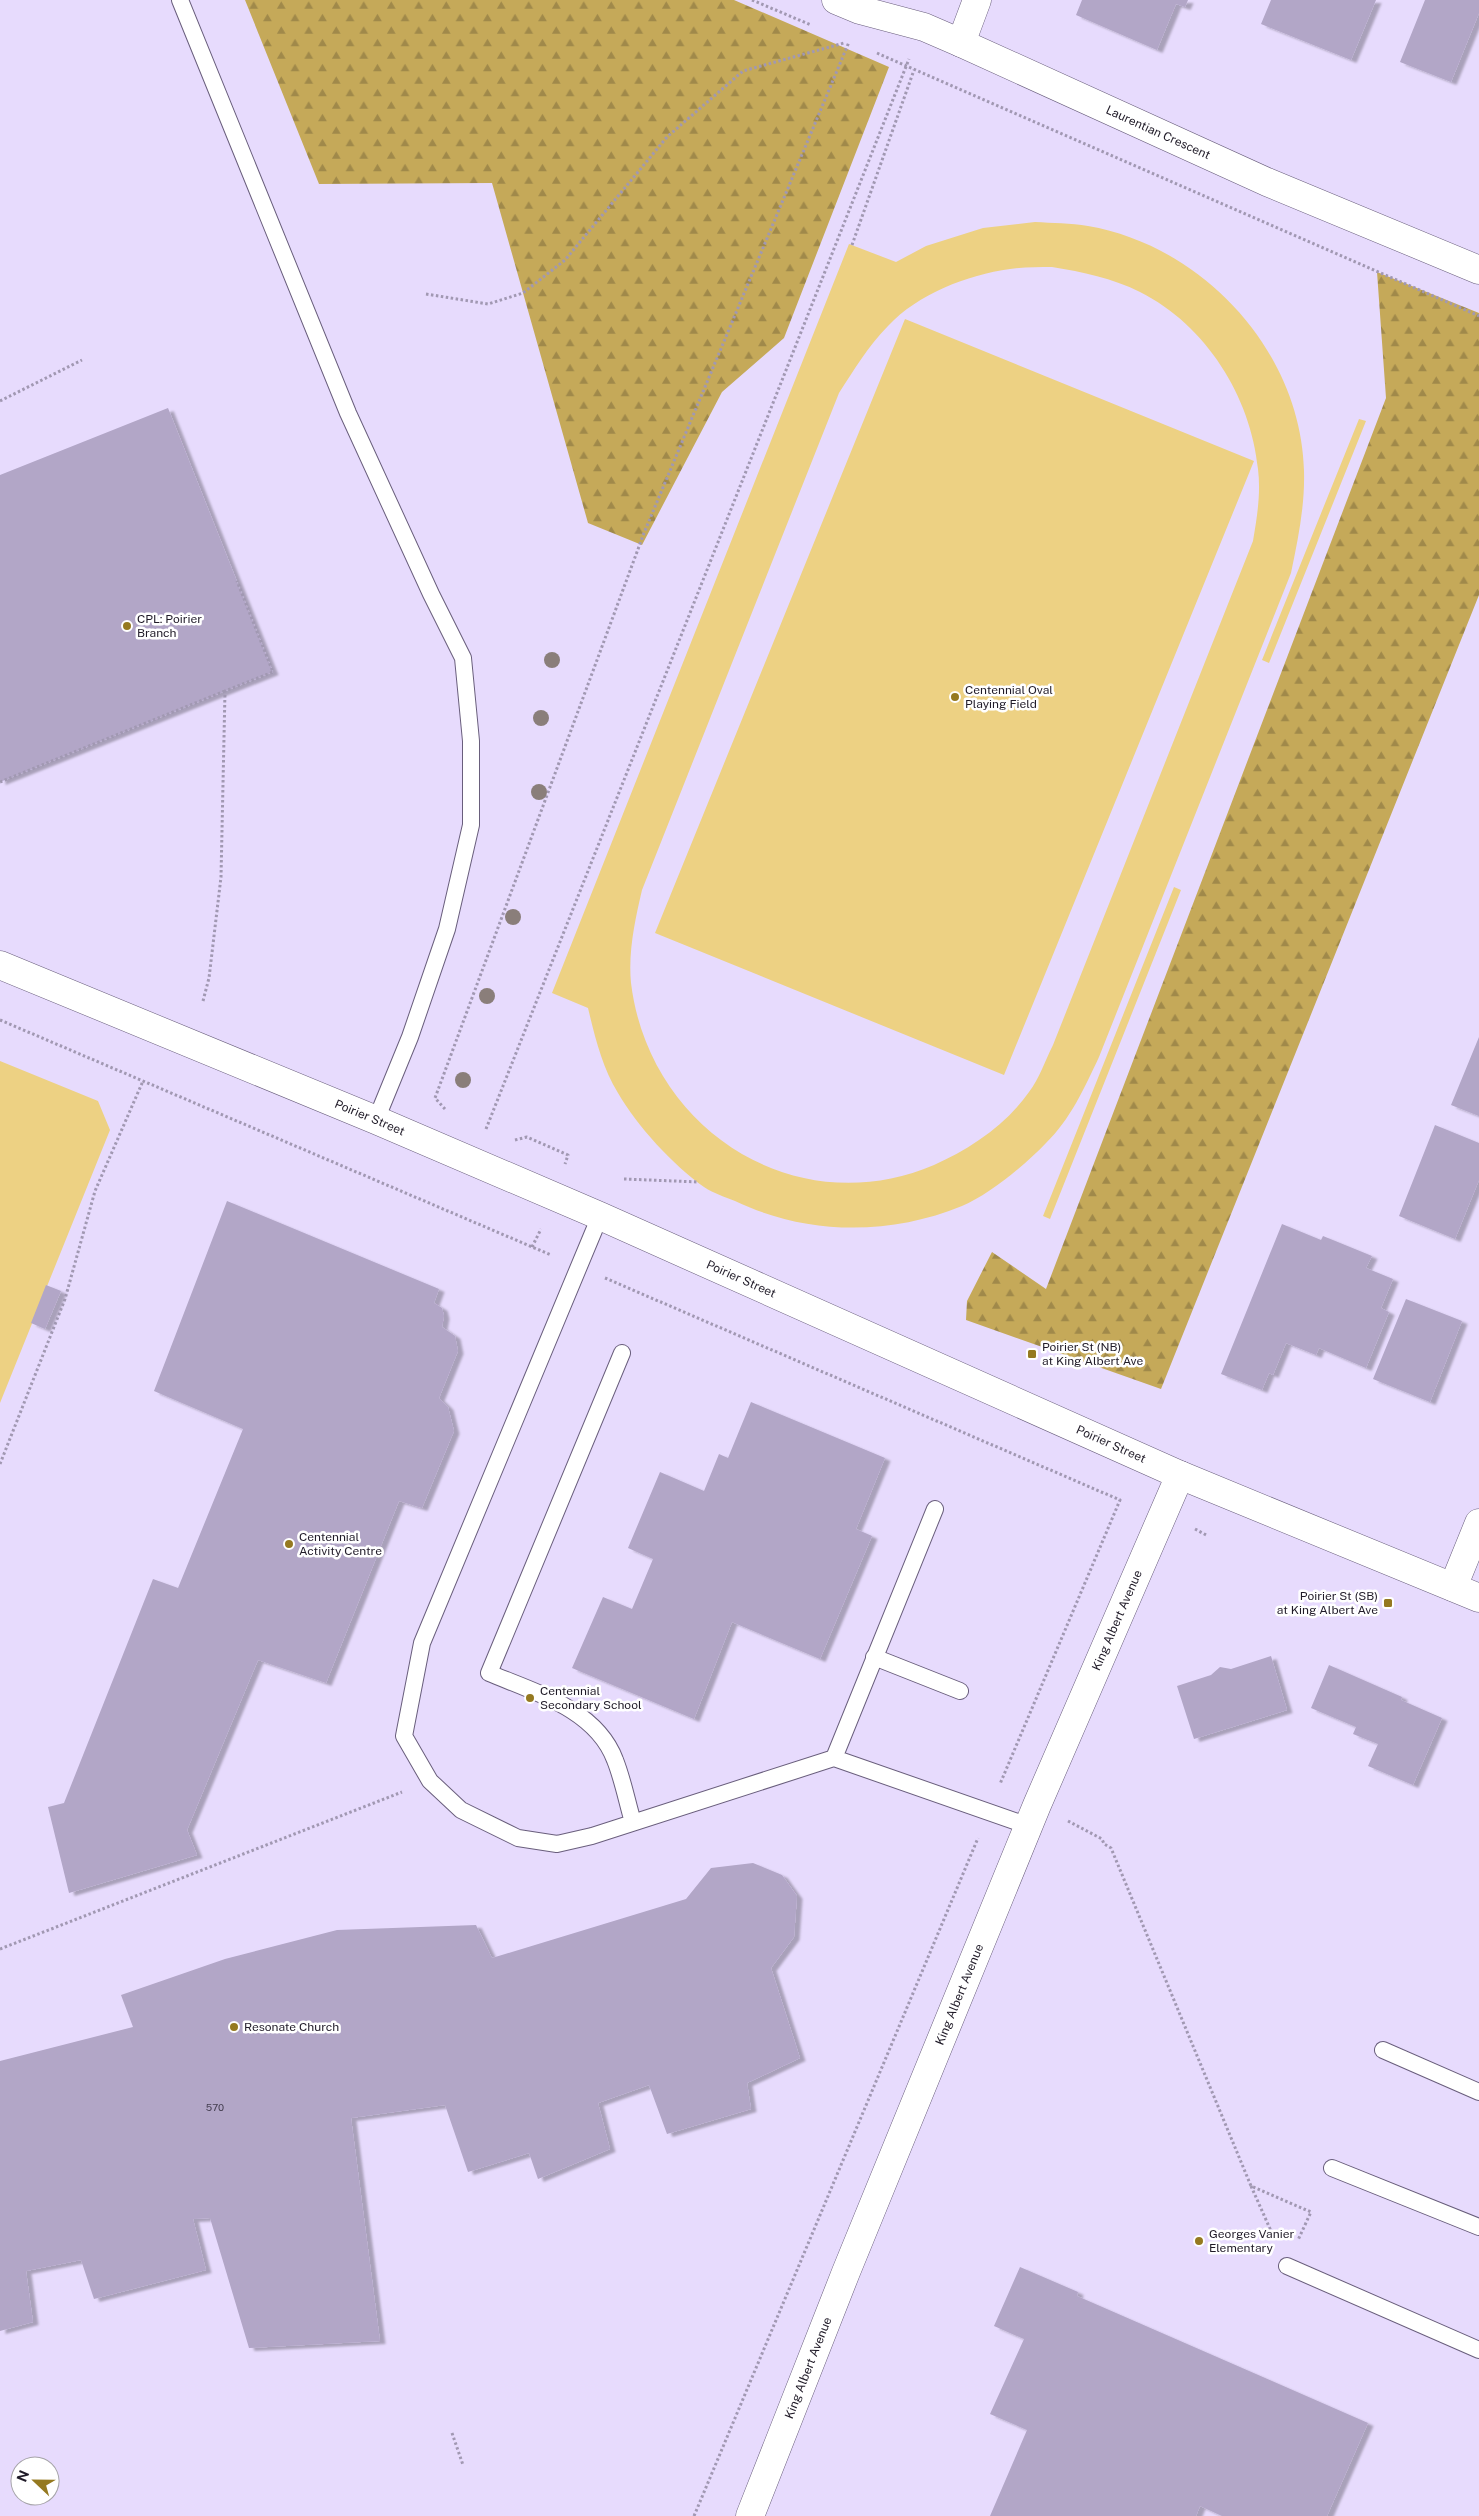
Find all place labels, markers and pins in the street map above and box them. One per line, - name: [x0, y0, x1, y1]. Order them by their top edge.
- place label: CPL: Poirier Branch: [137, 612, 202, 640]
- marker: CPL: Poirier Branch: [121, 620, 133, 632]
- place label: Centennial Oval Playing Field: [965, 683, 1053, 711]
- marker: Centennial Oval Playing Field: [949, 691, 961, 703]
- place label: Poirier St (NB) at King Albert Ave: [1042, 1340, 1143, 1368]
- marker: Poirier St (NB) at King Albert Ave: [1026, 1348, 1038, 1360]
- place label: Centennial Activity Centre: [299, 1530, 382, 1558]
- marker: Centennial Activity Centre: [283, 1538, 295, 1550]
- place label: Poirier St (SB) at King Albert Ave: [1277, 1589, 1378, 1617]
- marker: Poirier St (SB) at King Albert Ave: [1382, 1597, 1394, 1609]
- place label: Centennial Secondary School: [540, 1684, 642, 1712]
- marker: Centennial Secondary School: [524, 1692, 536, 1704]
- place label: Resonate Church: [244, 2020, 339, 2034]
- marker: Resonate Church: [228, 2021, 240, 2033]
- place label: Georges Vanier Elementary: [1209, 2227, 1294, 2255]
- marker: Georges Vanier Elementary: [1193, 2235, 1205, 2247]

